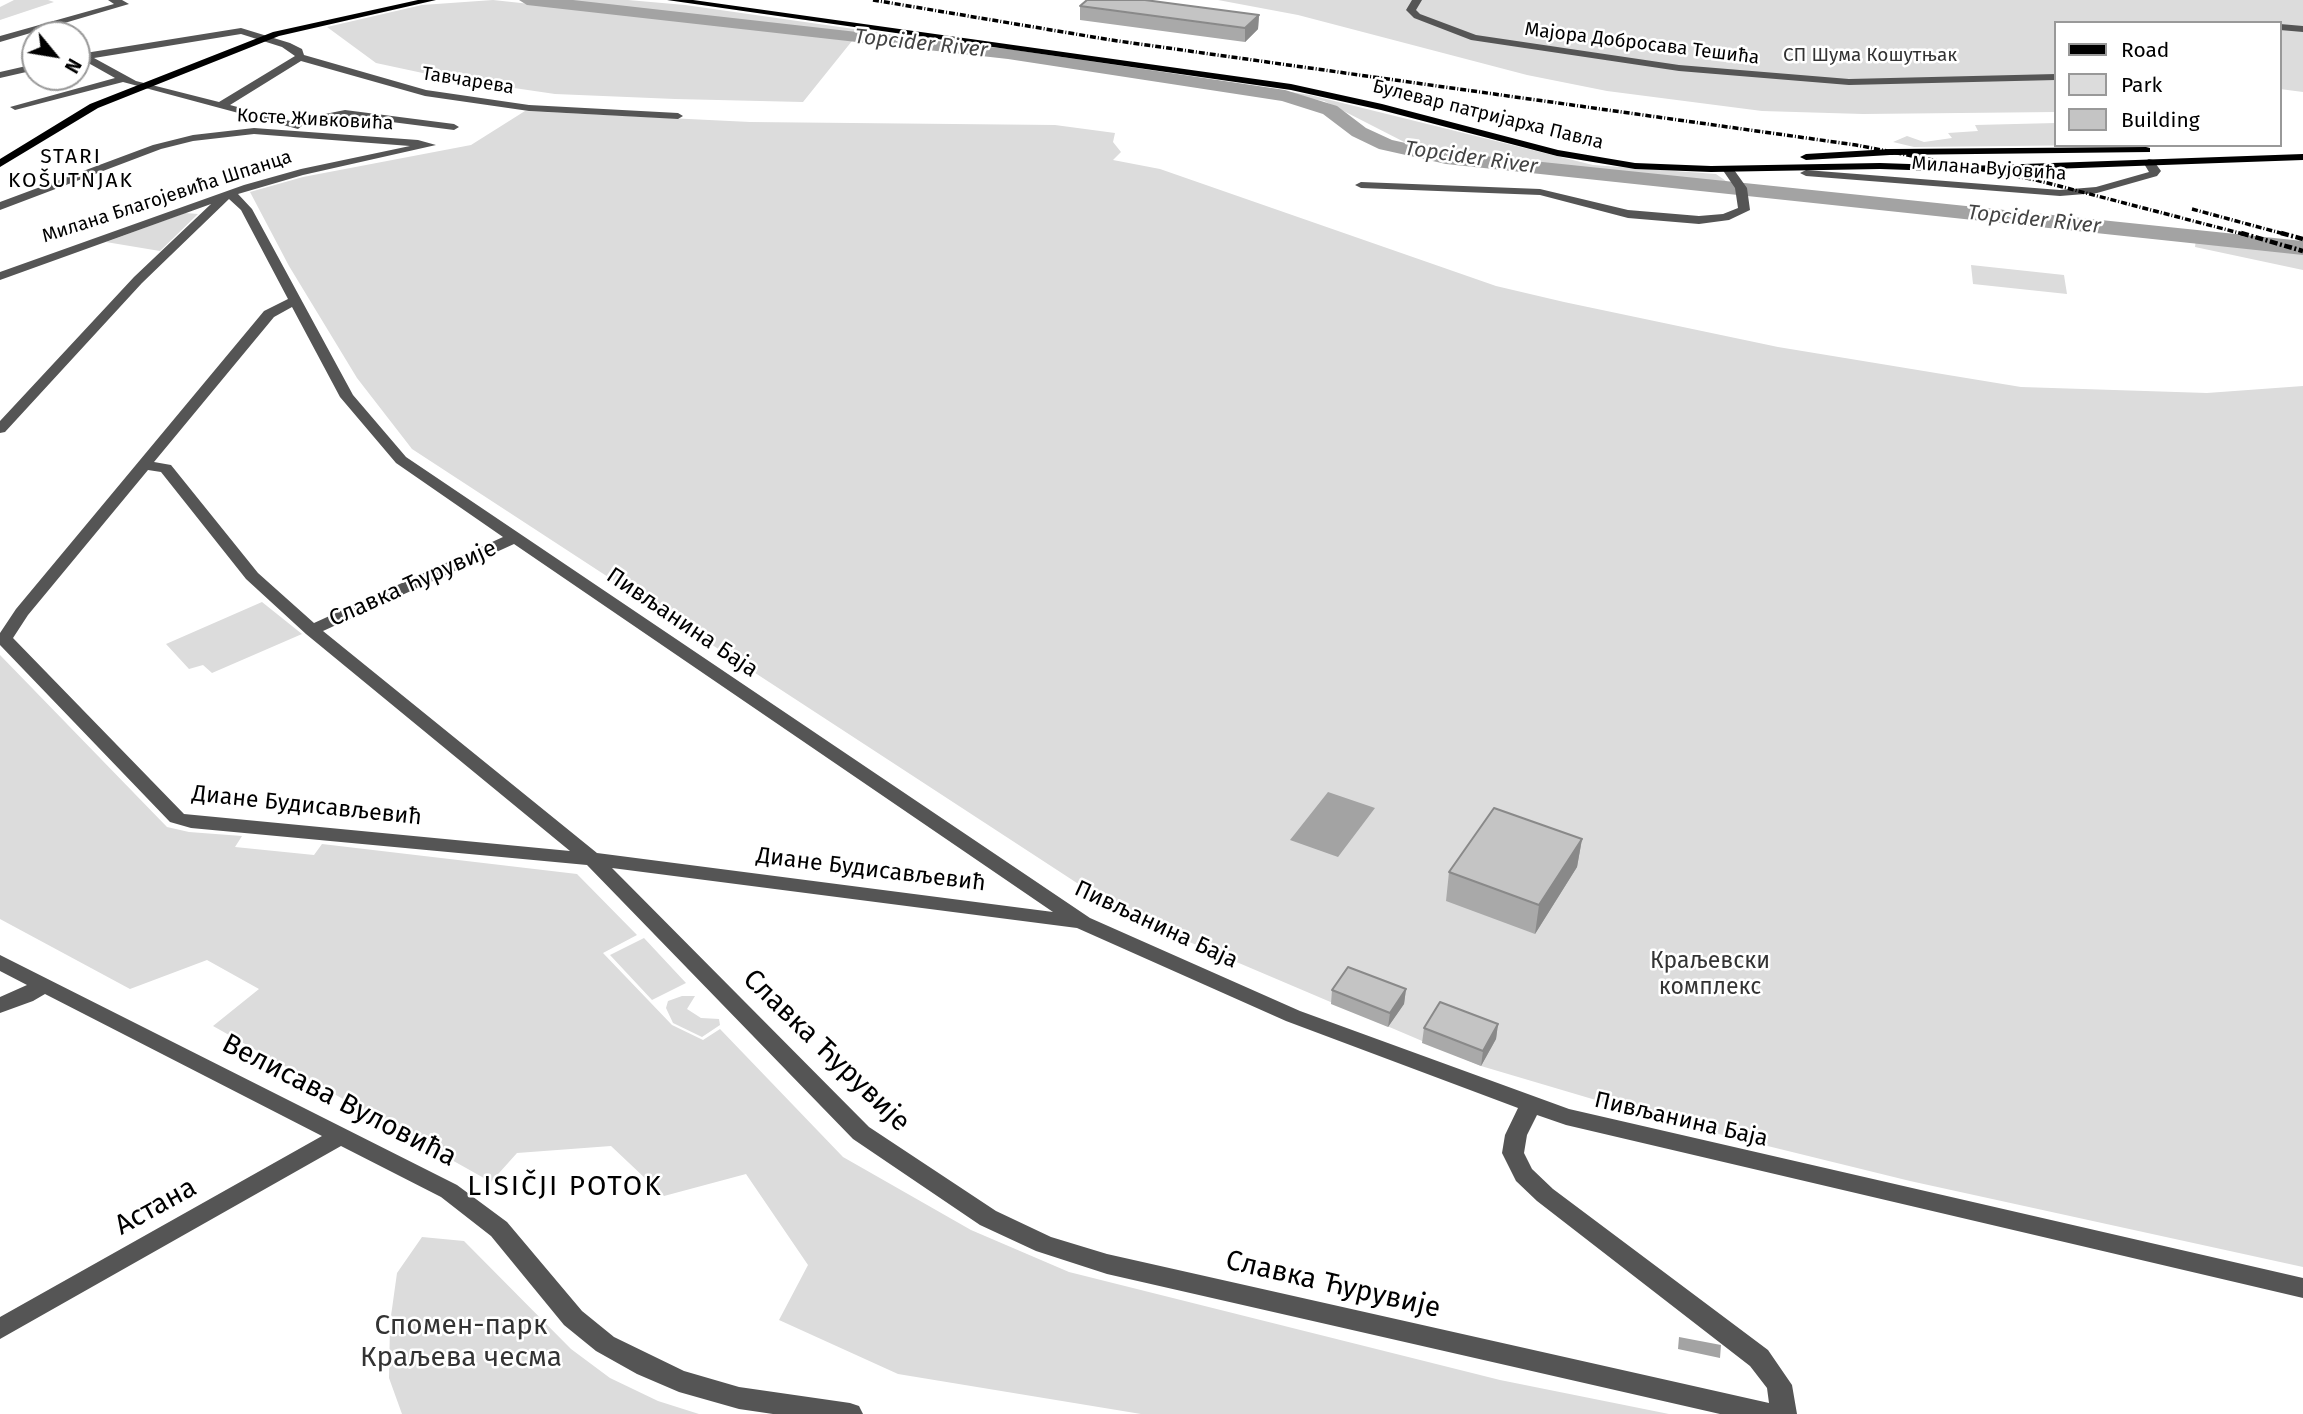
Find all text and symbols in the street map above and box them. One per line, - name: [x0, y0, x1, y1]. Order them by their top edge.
- street label: Мајора Добросава Тешића: [1523, 18, 1761, 70]
- north arrow: [21, 21, 91, 91]
- legend: [2054, 21, 2282, 147]
- water label: Topcider River: [853, 24, 989, 64]
- text: Road: [2121, 37, 2169, 63]
- park label: СП Шума Кошутњак: [1783, 45, 1957, 67]
- text: N: [60, 55, 86, 77]
- street label: Тавчарева: [420, 62, 516, 100]
- text: Park: [2121, 72, 2162, 98]
- street label: Булевар патријарха Павла: [1370, 75, 1606, 155]
- street label: Косте Живковића: [236, 105, 394, 135]
- text: Building: [2121, 107, 2200, 133]
- water label: Topcider River: [1403, 136, 1539, 180]
- district label: STARI KOŠUTNJAK: [9, 144, 133, 194]
- street label: Милана Благојевића Шпанца: [39, 146, 295, 248]
- street label: Милана Вујовића: [1911, 152, 2067, 186]
- water label: Topcider River: [1966, 200, 2102, 240]
- street label: Славка Ћурувије: [325, 535, 501, 633]
- street label: Пивљанина Баја: [601, 562, 763, 684]
- street label: Диане Будисављевић: [191, 780, 423, 832]
- street label: Диане Будисављевић: [755, 842, 987, 898]
- street label: Пивљанина Баја: [1070, 875, 1242, 975]
- park label: Краљевски комплекс: [1650, 948, 1770, 1002]
- street label: Славка Ћурувије: [735, 963, 917, 1139]
- street label: Велисава Вуловића: [216, 1027, 462, 1175]
- street label: Пивљанина Баја: [1592, 1087, 1770, 1153]
- district label: LISIČJI POTOK: [469, 1170, 661, 1204]
- street label: Астана: [109, 1171, 203, 1243]
- street label: Славка Ћурувије: [1222, 1244, 1444, 1326]
- park label: Спомен-парк Краљева чесма: [360, 1309, 562, 1375]

